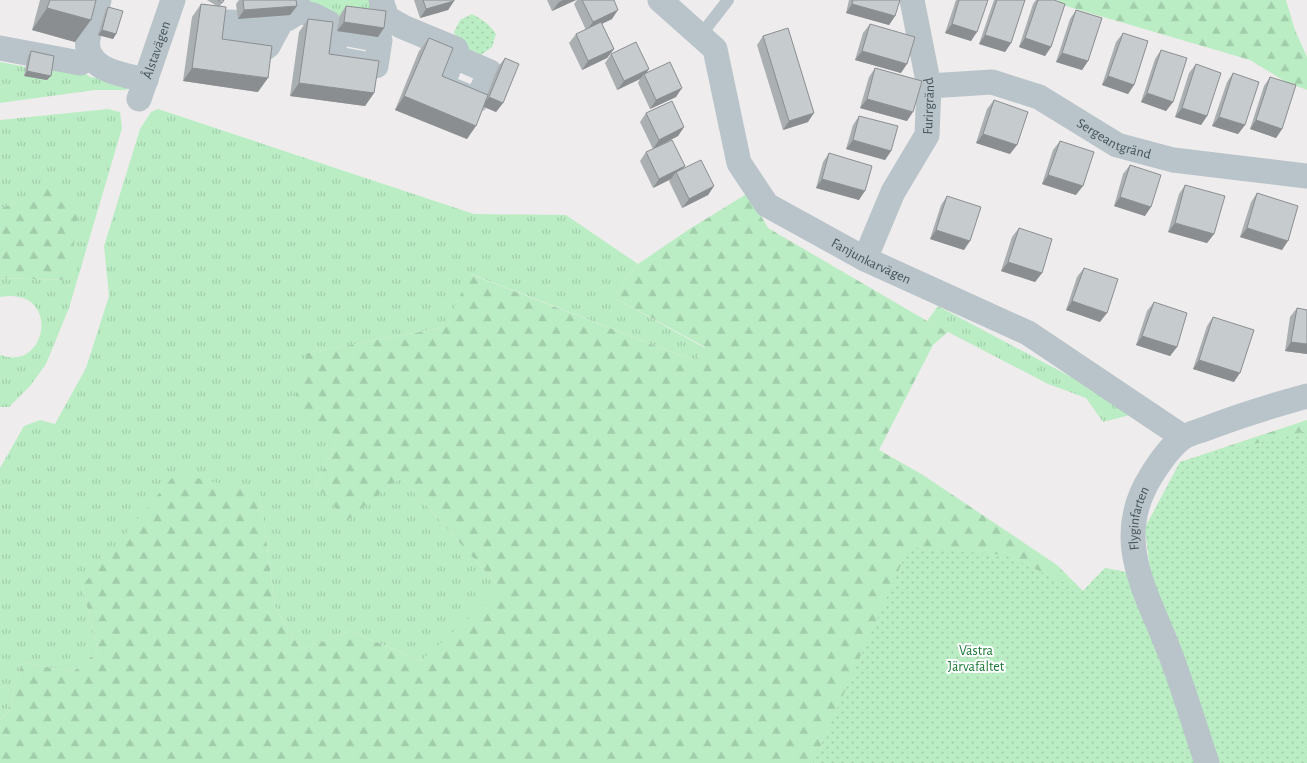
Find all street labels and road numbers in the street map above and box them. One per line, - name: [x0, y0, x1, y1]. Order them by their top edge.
- street label: Ålstavägen: [139, 19, 173, 81]
- street label: Furirgränd: [921, 76, 937, 135]
- street label: Sergeantgränd: [1074, 116, 1153, 162]
- street label: Fanjunkarvägen: [829, 236, 913, 287]
- street label: Flyginfarten: [1127, 484, 1152, 551]

